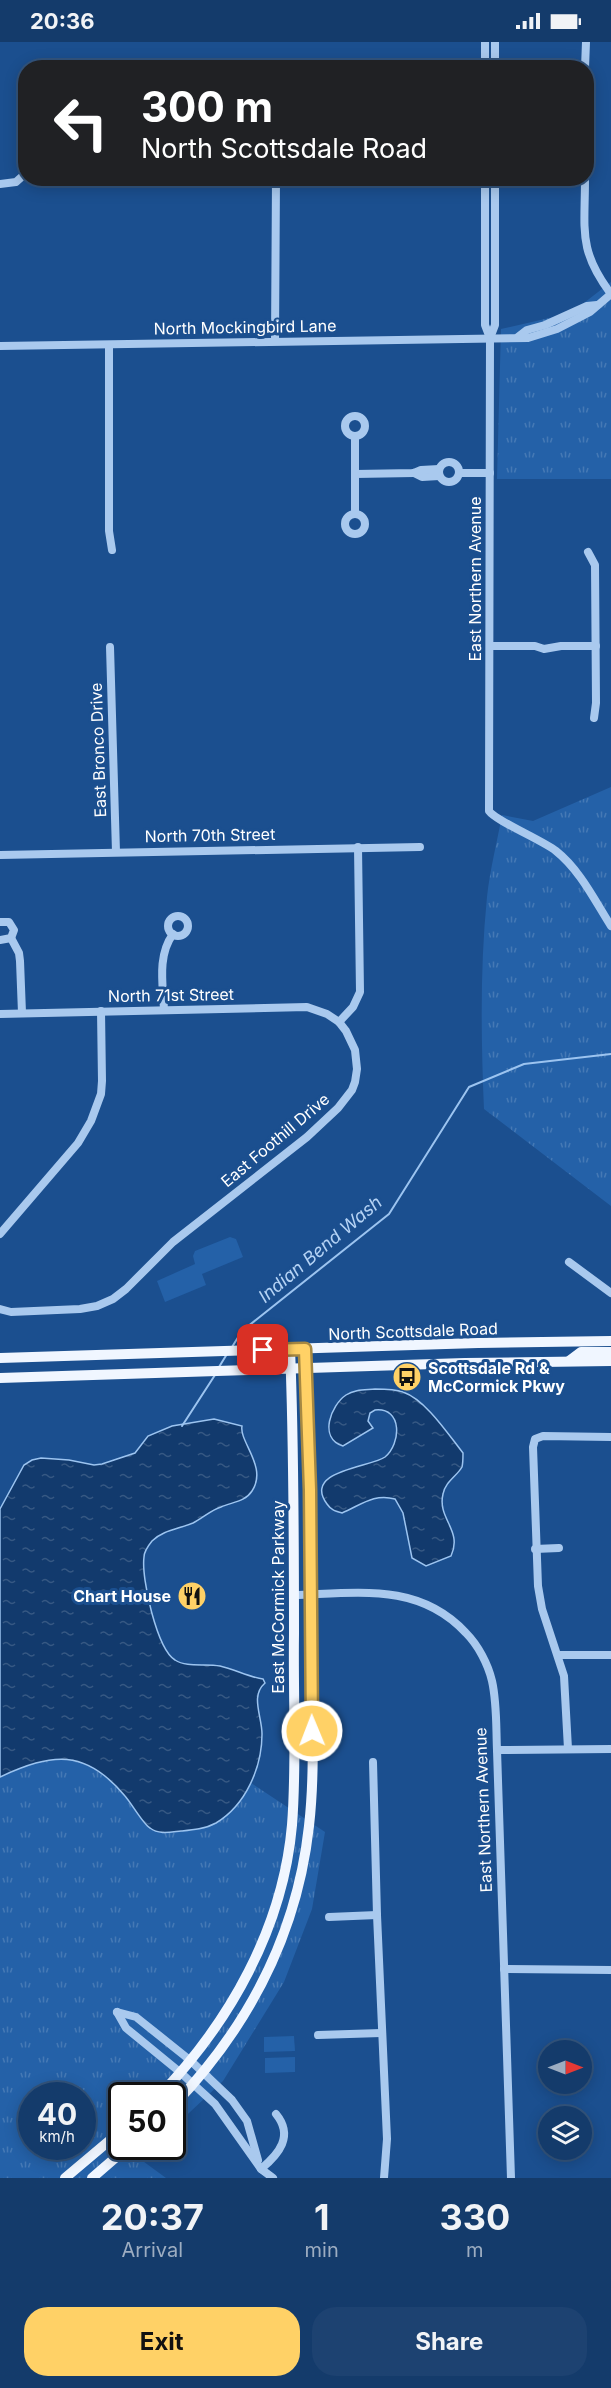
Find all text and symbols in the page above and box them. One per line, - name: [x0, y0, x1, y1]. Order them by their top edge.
- text: 20:36: [30, 8, 95, 34]
- text: 300 m: [141, 81, 273, 132]
- icon: left: [42, 84, 120, 162]
- text: North Scottsdale Road: [141, 132, 427, 165]
- street label: North Mockingbird Lane: [153, 315, 337, 339]
- street label: East Northern Avenue: [465, 496, 485, 662]
- street label: East Bronco Drive: [86, 682, 110, 818]
- street label: North 70th Street: [145, 824, 275, 846]
- street label: North 71st Street: [108, 984, 234, 1006]
- street label: East Foothill Drive: [217, 1089, 333, 1191]
- water label: Indian Bend Wash: [254, 1191, 386, 1307]
- street label: North Scottsdale Road: [328, 1318, 498, 1344]
- pin: [237, 1324, 288, 1375]
- icon: arrive: [246, 1333, 279, 1366]
- place label: Scottsdale Rd & McCormick Pkwy: [428, 1358, 565, 1396]
- bus stop icon: Scottsdale Rd & McCormick Pkwy: [391, 1361, 423, 1393]
- street label: East McCormick Parkway: [268, 1500, 288, 1694]
- restaurant icon: Chart House: [176, 1580, 208, 1612]
- place label: Chart House: [73, 1586, 171, 1606]
- position arrow: [280, 1699, 344, 1763]
- street label: East Northern Avenue: [470, 1727, 496, 1893]
- north arrow: [538, 2040, 592, 2094]
- map controls: [538, 2040, 592, 2160]
- speed limit sign: 50: [108, 2082, 186, 2160]
- text: 40: [37, 2096, 77, 2132]
- button: layers: [538, 2106, 592, 2160]
- text: km/h: [39, 2127, 75, 2146]
- text: 20:37: [101, 2195, 204, 2239]
- text: 1: [314, 2195, 329, 2239]
- text: 330: [440, 2195, 510, 2239]
- text: Arrival: [122, 2238, 183, 2262]
- text: min: [305, 2238, 339, 2262]
- text: m: [466, 2238, 484, 2262]
- button: Exit: [24, 2307, 300, 2376]
- button: Share: [312, 2307, 587, 2376]

